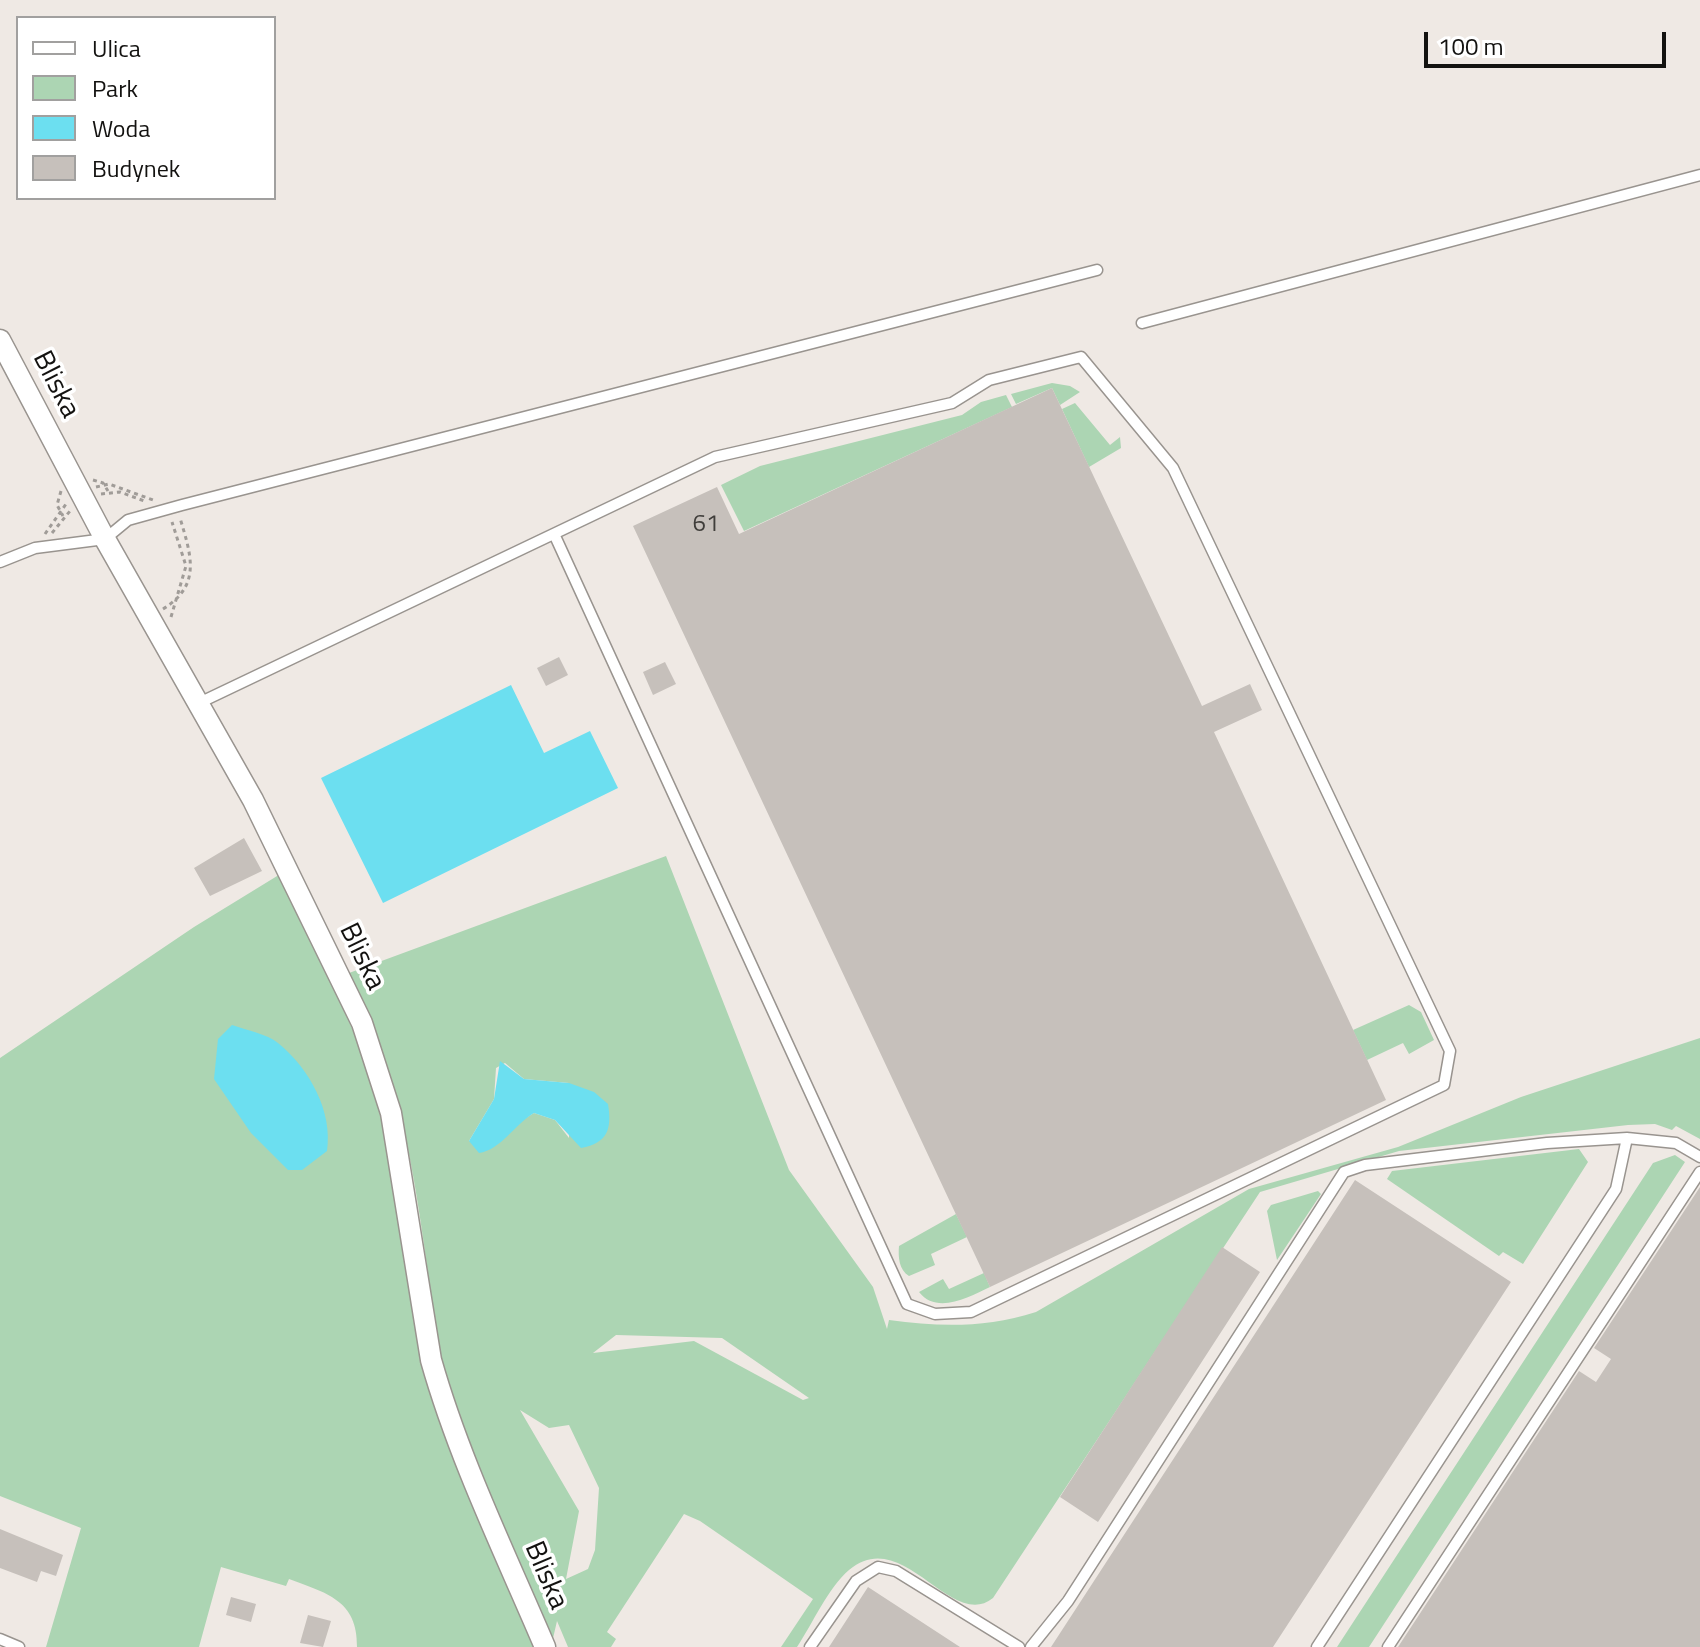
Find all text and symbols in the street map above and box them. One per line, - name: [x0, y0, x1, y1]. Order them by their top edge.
- legend: [16, 16, 276, 200]
- scale bar: [1428, 16, 1670, 66]
- text: 100 m: [1438, 28, 1504, 64]
- text: Ulica: [92, 30, 141, 66]
- text: Park: [92, 70, 138, 106]
- text: Woda: [92, 110, 150, 146]
- text: Budynek: [92, 150, 180, 186]
- street label: Bliska: [24, 346, 86, 424]
- house number: 61: [693, 511, 719, 539]
- street label: Bliska: [331, 918, 391, 996]
- street label: Bliska: [516, 1537, 574, 1615]

